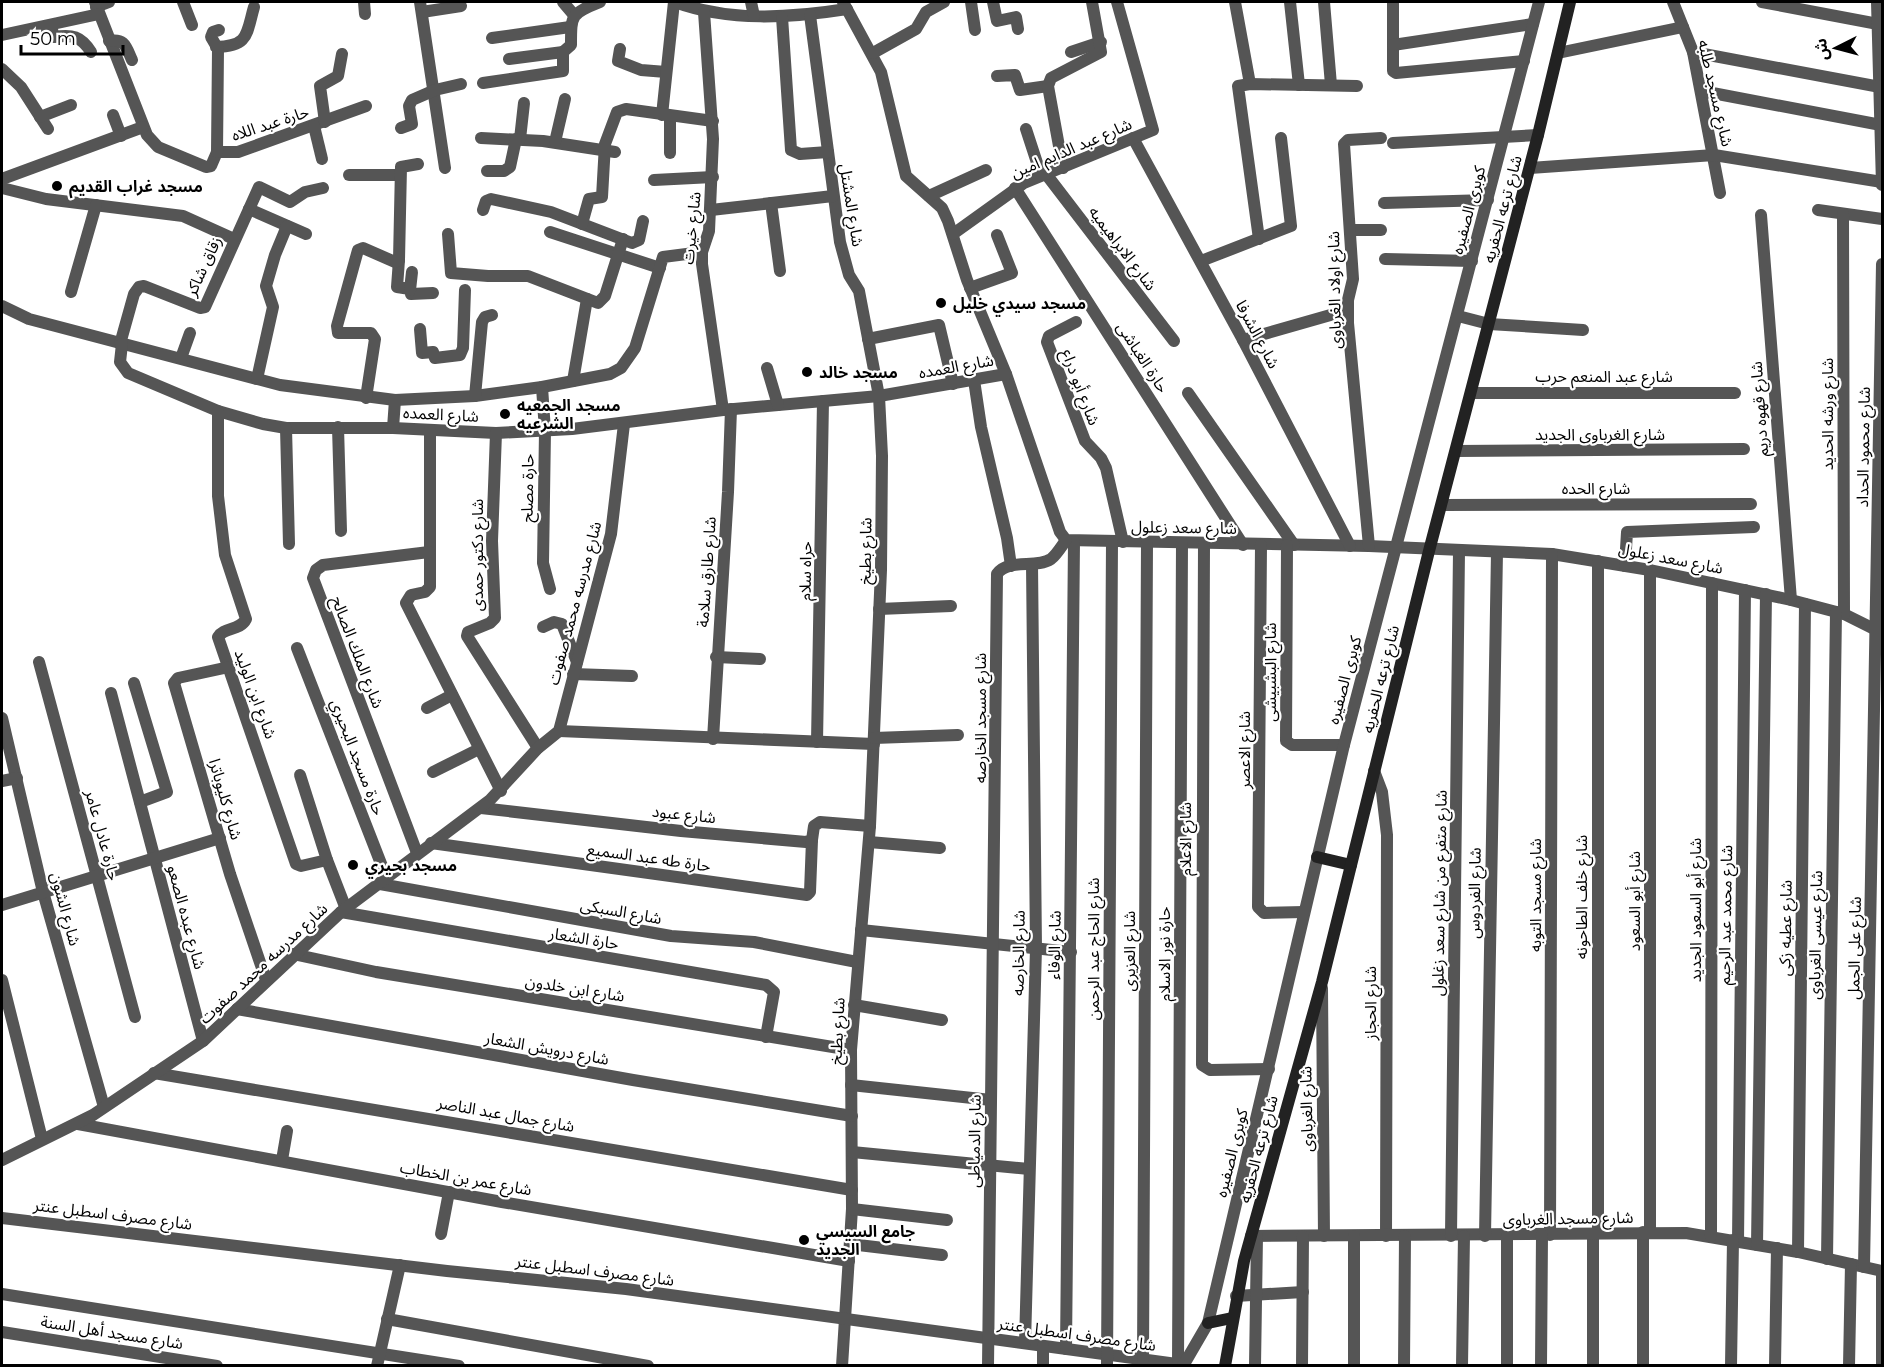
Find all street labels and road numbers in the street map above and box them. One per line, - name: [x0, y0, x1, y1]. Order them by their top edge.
- street label: شارع مسجد طلبه: [1691, 38, 1737, 149]
- street label: حارة عبد اللاه: [229, 102, 311, 145]
- street label: شارع عبد الدايم امين: [1008, 114, 1136, 185]
- street label: شارع ترعه الحفريه: [1479, 153, 1529, 266]
- street label: شارع المشتل: [833, 162, 867, 248]
- street label: كوبرى الصفيره: [1448, 164, 1489, 256]
- street label: شارع خيرت: [678, 191, 708, 266]
- street label: شارع الابراهيميه: [1082, 202, 1160, 296]
- street label: شارع اولاد الغرباوى: [1324, 231, 1348, 349]
- street label: زقاق شاكر: [181, 233, 226, 300]
- street label: شارع الشرفا: [1229, 297, 1283, 373]
- street label: حارة الغباشى: [1113, 318, 1173, 396]
- street label: شارع أبو دراع: [1054, 346, 1104, 429]
- street label: شارع العمده: [917, 351, 996, 385]
- street label: شارع ورشه الحديد: [1818, 358, 1840, 470]
- street label: شارع قهوه دريم: [1747, 360, 1775, 457]
- street label: شارع عبد المنعم حرب: [1535, 367, 1673, 389]
- street label: شارع محمود الحداد: [1853, 386, 1877, 508]
- street label: شارع العمده: [402, 403, 479, 429]
- street label: شارع الغرباوى الجديد: [1535, 425, 1665, 447]
- street label: حارة مصلح: [517, 453, 541, 523]
- street label: شارع الحده: [1562, 479, 1630, 501]
- street label: شارع دكتور حمدى: [468, 499, 490, 611]
- street label: شارع طارق سلامة: [693, 516, 723, 628]
- street label: شارع بطيخ: [855, 517, 879, 585]
- street label: شارع سعد زعلول: [1131, 517, 1237, 541]
- street label: شارع مدرسه محمد صفوت: [543, 519, 608, 688]
- street label: شارع سعد زعلول: [1617, 539, 1725, 581]
- street label: حراه سلام: [795, 541, 819, 601]
- street label: شارع الملك الصالح: [325, 593, 388, 712]
- street label: شارع البشبيشى: [1261, 622, 1283, 722]
- street label: شارع ترعه الحفريه: [1358, 623, 1406, 736]
- street label: كوبرى الصفيره: [1324, 634, 1365, 726]
- street label: شارع ابن الوليد: [228, 647, 280, 742]
- street label: شارع مسجد الخارصه: [971, 653, 993, 783]
- street label: حارة مسجد البحيري: [324, 696, 388, 819]
- street label: شارع الاعصر: [1235, 711, 1257, 790]
- street label: شارع كليوباترا: [202, 756, 246, 843]
- street label: حارة عادل عامر: [80, 787, 124, 883]
- street label: شارع متفرع من شارع سعد زغلول: [1428, 790, 1454, 996]
- street label: شارع عبود: [651, 802, 717, 830]
- street label: شارع الاعلام: [1176, 802, 1198, 876]
- street label: شارع خلف الطاحونه: [1572, 835, 1594, 959]
- street label: شارع مسجد التوبه: [1526, 838, 1548, 952]
- street label: شارع أبو السعود الجديد: [1686, 838, 1708, 982]
- street label: حارة طه عبد السميع: [586, 839, 712, 879]
- street label: شارع محمد عبد الرحيم: [1715, 845, 1739, 985]
- street label: شارع الفردوس: [1464, 847, 1488, 939]
- street label: شارع أبو السعود: [1625, 851, 1647, 951]
- street label: شارع عبده الصعو: [161, 863, 210, 972]
- street label: شارع الشون: [44, 870, 84, 949]
- street label: شارع عيسى الغرباوى: [1805, 870, 1829, 1000]
- street label: شارع الحاج عبد الرحمن: [1084, 878, 1106, 1020]
- street label: شارع عطيه زكى: [1775, 880, 1799, 976]
- street label: شارع السبكى: [578, 895, 663, 931]
- street label: شارع على الجمل: [1844, 896, 1868, 1000]
- street label: شارع مدرسه محمد صفوت: [195, 899, 333, 1030]
- street label: حارة نور الاسلام: [1155, 907, 1177, 1001]
- street label: شارع الخارصه: [1008, 910, 1032, 996]
- street label: شارع الوفاء: [1044, 910, 1068, 980]
- street label: شارع العزيرى: [1120, 911, 1142, 991]
- street label: حارة الشعار: [547, 923, 620, 953]
- street label: شارع الحجاز: [1361, 966, 1383, 1041]
- street label: شارع ابن خلدون: [523, 971, 626, 1009]
- street label: شارع بطيخ: [826, 997, 852, 1065]
- street label: شارع درويش الشعار: [482, 1028, 610, 1072]
- street label: شارع الغرباوى: [1296, 1066, 1320, 1152]
- street label: شارع جمال عبد الناصر: [434, 1093, 576, 1139]
- street label: شارع ترعه الحفريه: [1235, 1093, 1285, 1206]
- street label: شارع الدمياطى: [964, 1094, 988, 1188]
- street label: كوبرى الصفيره: [1211, 1107, 1252, 1199]
- street label: شارع عمر بن الخطاب: [398, 1158, 533, 1202]
- street label: شارع مصرف اسطبل عنتر: [31, 1195, 193, 1237]
- street label: شارع مسجد الغرباوى: [1502, 1208, 1634, 1232]
- street label: شارع مصرف اسطبل عنتر: [513, 1251, 675, 1293]
- street label: شارع مسجد أهل السنة: [39, 1312, 184, 1356]
- street label: شارع مصرف اسطبل عنتر: [995, 1314, 1157, 1358]

